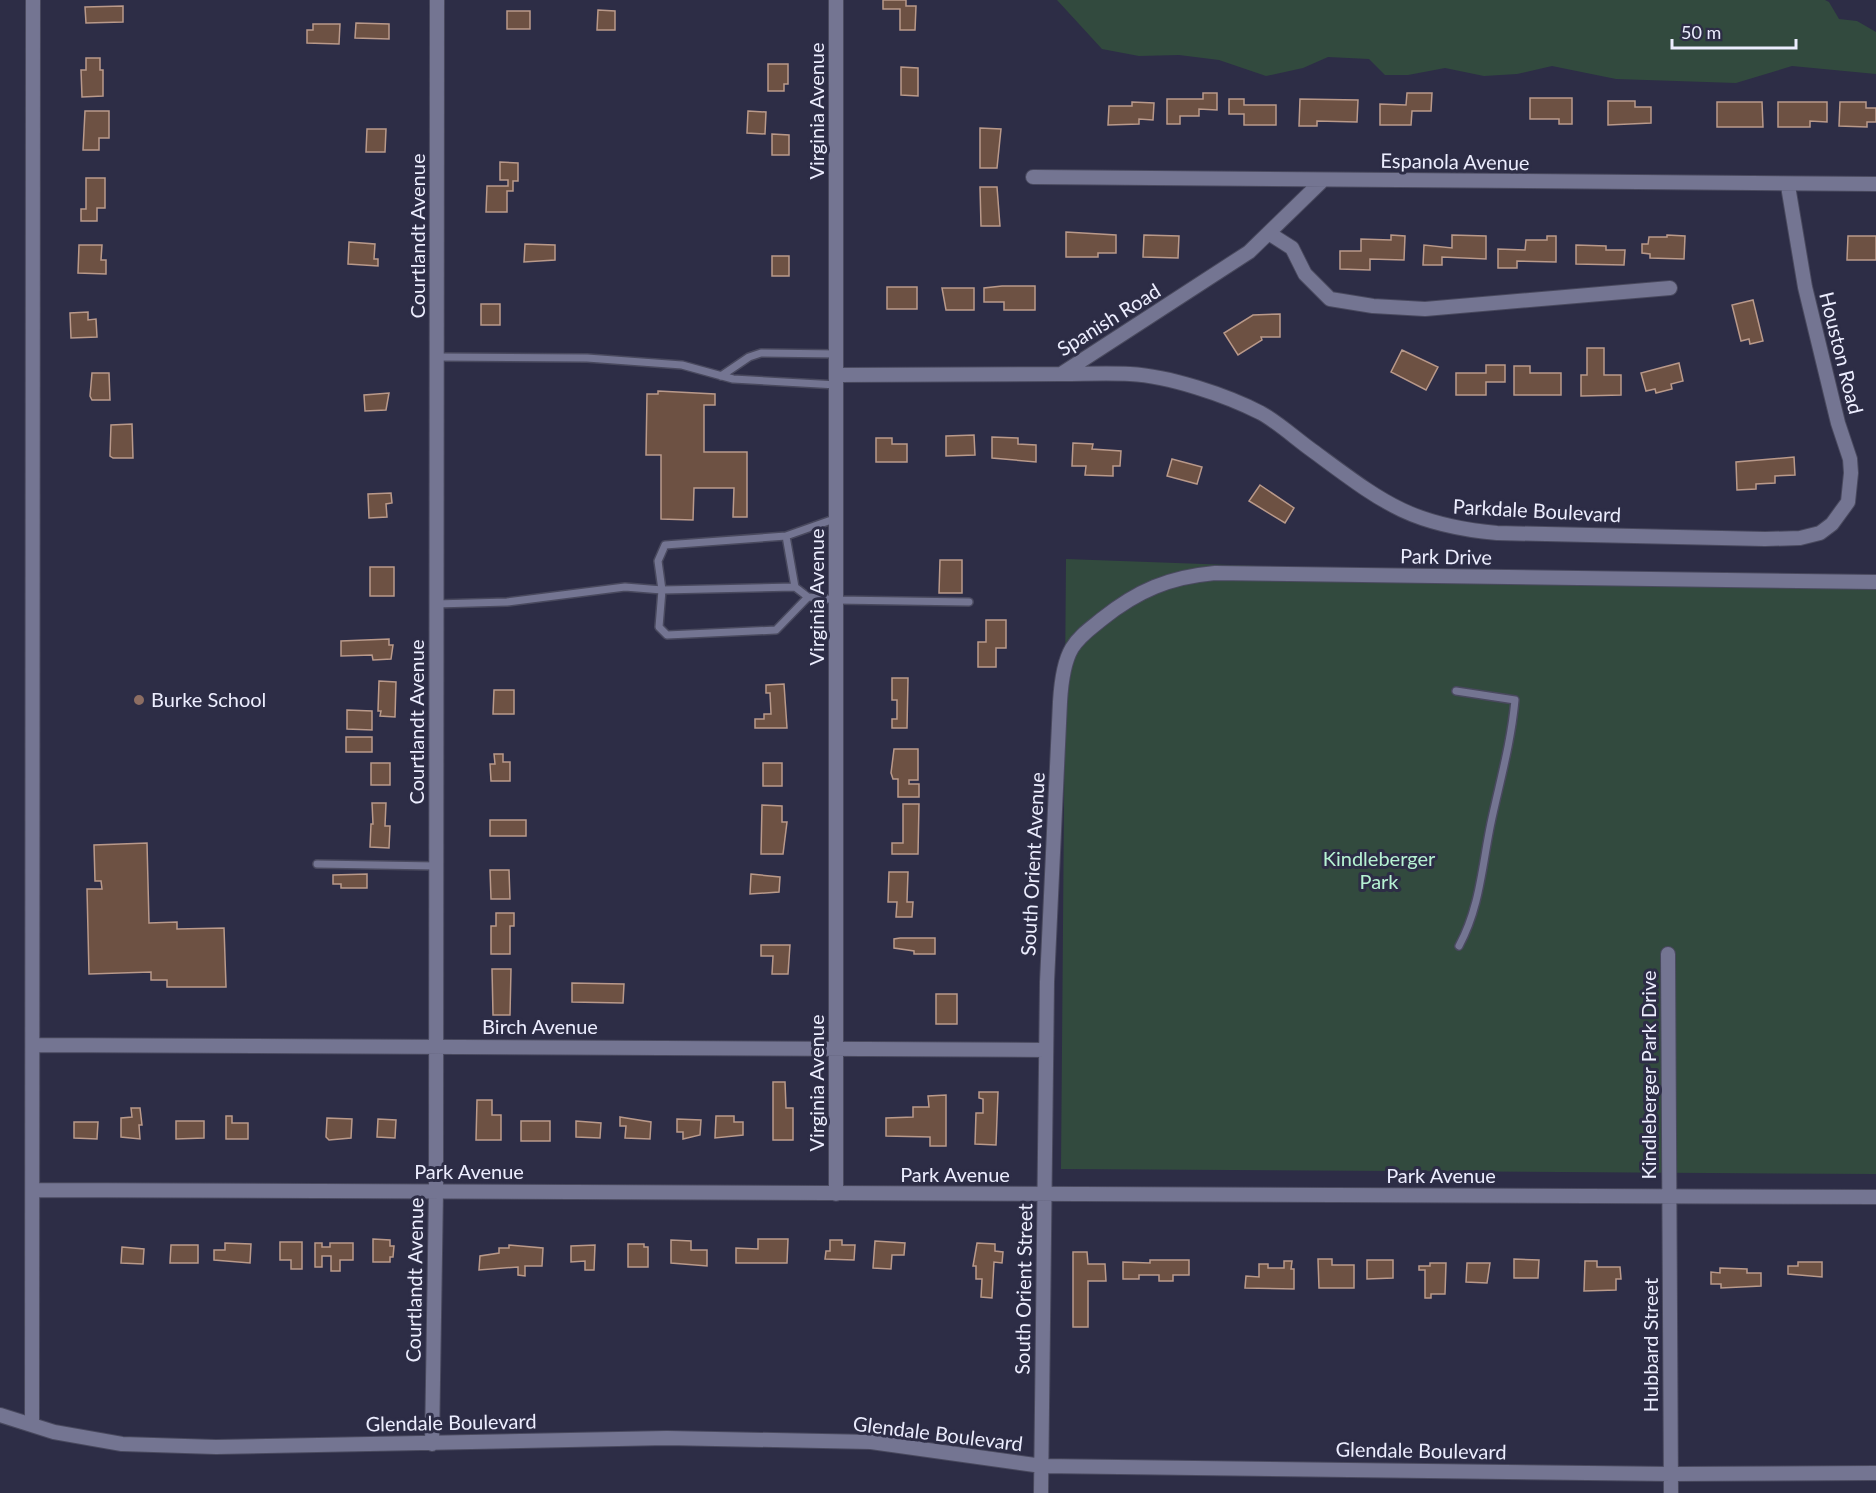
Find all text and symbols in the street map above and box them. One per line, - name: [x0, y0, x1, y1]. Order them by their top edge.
- scale bar: [1672, 12, 1796, 50]
- text: 50 m: [1681, 21, 1721, 43]
- street label: Virginia Avenue: [804, 42, 828, 180]
- street label: Espanola Avenue: [1380, 148, 1530, 174]
- street label: Courtlandt Avenue: [405, 154, 429, 318]
- street label: Spanish Road: [1052, 278, 1164, 360]
- street label: Houston Road: [1815, 289, 1869, 416]
- street label: Parkdale Boulevard: [1452, 494, 1622, 526]
- street label: Virginia Avenue: [804, 528, 828, 666]
- street label: Park Drive: [1400, 543, 1492, 569]
- street label: Courtlandt Avenue: [404, 640, 428, 804]
- place label: Burke School: [151, 687, 266, 711]
- marker: Burke School: [132, 693, 146, 707]
- street label: South Orient Avenue: [1015, 771, 1049, 956]
- park label: Kindleberger Park: [1323, 846, 1436, 893]
- street label: Kindleberger Park Drive: [1636, 970, 1660, 1180]
- street label: Birch Avenue: [482, 1014, 598, 1038]
- street label: Virginia Avenue: [804, 1014, 828, 1152]
- street label: Park Avenue: [414, 1159, 524, 1183]
- street label: Park Avenue: [900, 1162, 1010, 1186]
- street label: Park Avenue: [1386, 1163, 1496, 1187]
- street label: Courtlandt Avenue: [401, 1197, 427, 1363]
- street label: South Orient Street: [1010, 1203, 1036, 1375]
- street label: Hubbard Street: [1638, 1278, 1662, 1412]
- street label: Glendale Boulevard: [365, 1409, 537, 1435]
- street label: Glendale Boulevard: [852, 1411, 1024, 1455]
- street label: Glendale Boulevard: [1335, 1437, 1507, 1463]

